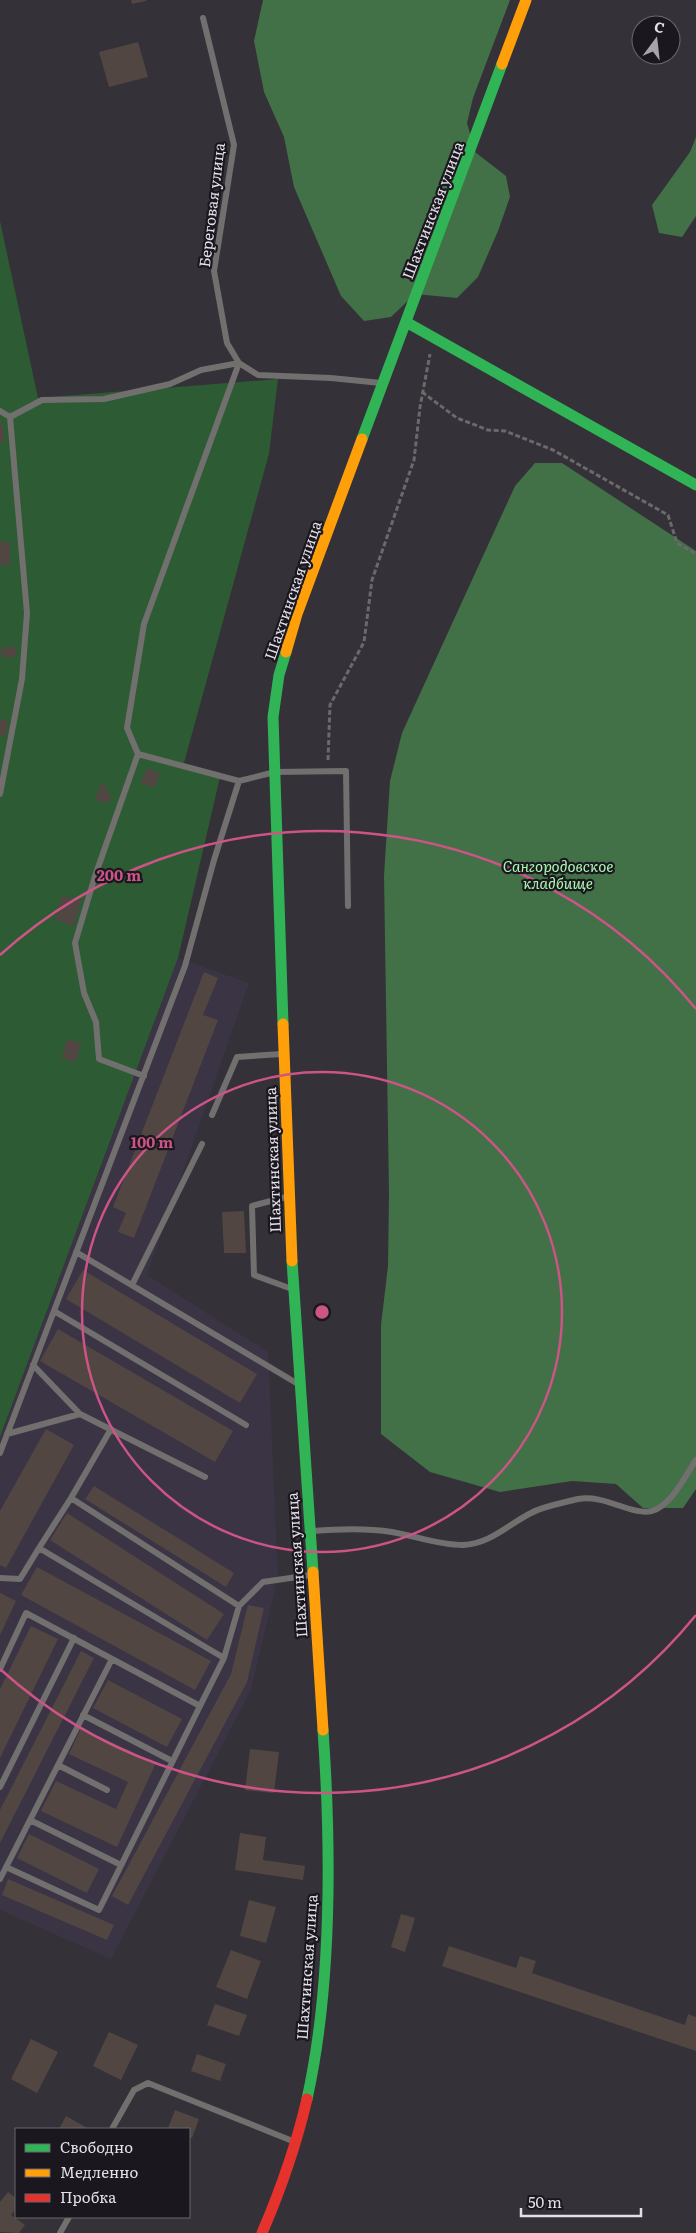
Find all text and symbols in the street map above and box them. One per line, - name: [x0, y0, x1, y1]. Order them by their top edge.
- north arrow: [631, 15, 681, 65]
- text: С: [652, 16, 667, 37]
- street label: Шахтинская улица: [395, 137, 469, 282]
- street label: Береговая улица: [192, 140, 230, 269]
- street label: Шахтинская улица: [257, 516, 327, 663]
- park label: Сангородовское кладбище: [503, 854, 613, 894]
- text: 200 m: [97, 863, 141, 886]
- street label: Шахтинская улица: [258, 1086, 286, 1233]
- text: 100 m: [131, 1130, 173, 1153]
- centre of rings: [313, 1303, 331, 1321]
- street label: Шахтинская улица: [279, 1491, 313, 1639]
- street label: Шахтинская улица: [289, 1893, 323, 2041]
- legend: [15, 2128, 190, 2218]
- text: Свободно: [60, 2135, 133, 2158]
- text: Медленно: [60, 2160, 138, 2183]
- text: Пробка: [60, 2185, 117, 2208]
- scale bar: [521, 2186, 641, 2218]
- text: 50 m: [528, 2190, 562, 2213]

